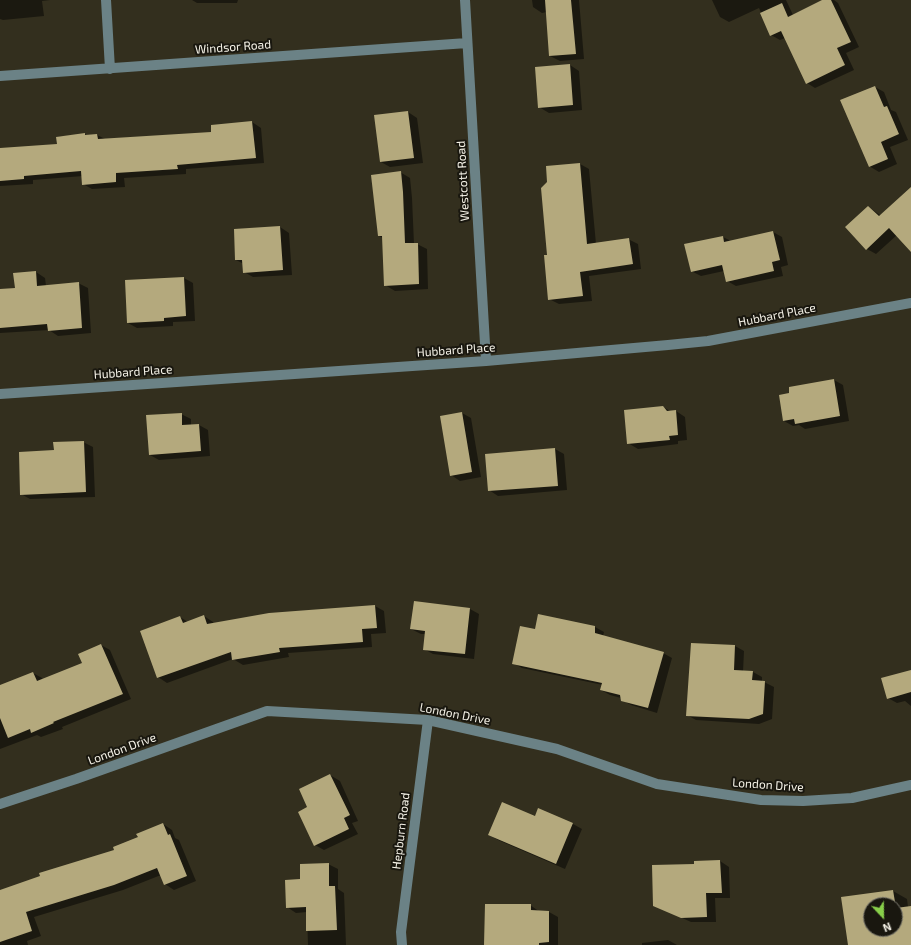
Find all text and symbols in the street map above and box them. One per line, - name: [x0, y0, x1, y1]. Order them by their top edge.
- street label: Windsor Road: [194, 37, 272, 57]
- street label: Westcott Road: [454, 141, 472, 221]
- street label: Hubbard Place: [737, 300, 817, 330]
- street label: Hubbard Place: [416, 340, 496, 360]
- street label: Hubbard Place: [93, 362, 173, 382]
- street label: London Drive: [418, 700, 492, 728]
- street label: London Drive: [86, 730, 158, 768]
- street label: London Drive: [732, 775, 804, 795]
- street label: Hepburn Road: [389, 792, 413, 870]
- north arrow: [863, 897, 903, 937]
- text: N: [881, 920, 893, 935]

